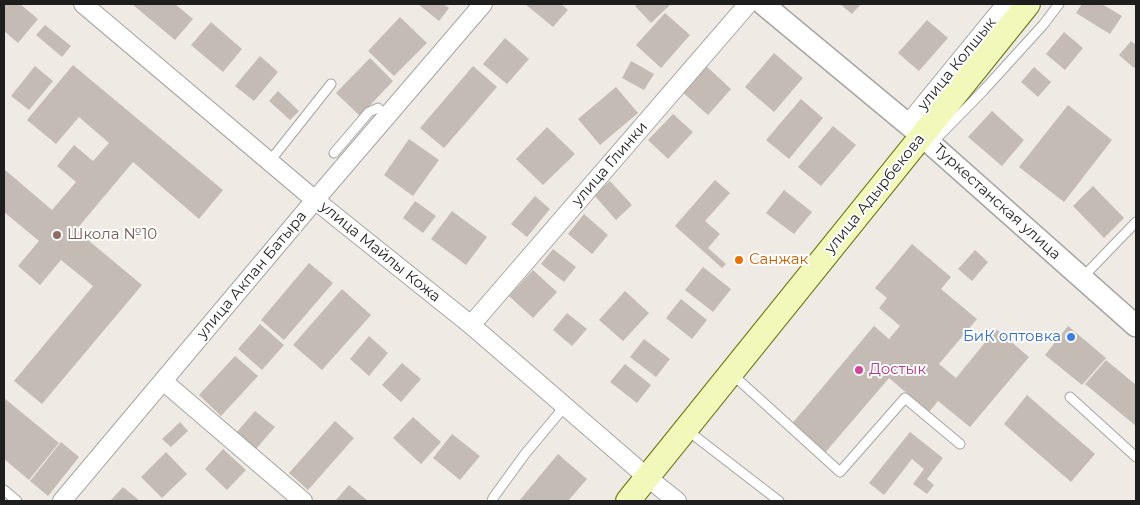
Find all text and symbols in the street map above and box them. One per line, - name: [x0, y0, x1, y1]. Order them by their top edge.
- street label: улица Колшык: [914, 14, 1000, 114]
- street label: улица Глинки: [568, 118, 652, 210]
- street label: улица Адырбекова: [821, 131, 929, 257]
- street label: Туркестанская улица: [930, 140, 1064, 264]
- street label: улица Майлы Кожа: [316, 198, 444, 306]
- street label: улица Акпан Батыра: [193, 208, 311, 342]
- place label: Школа №10: [67, 226, 157, 244]
- marker: Школа №10: [51, 229, 63, 241]
- place label: Санжак: [749, 251, 808, 269]
- marker: Санжак: [733, 254, 745, 266]
- place label: БиК оптовка: [963, 328, 1061, 346]
- marker: БиК оптовка: [1065, 331, 1077, 343]
- place label: Достык: [869, 361, 926, 379]
- marker: Достык: [853, 364, 865, 376]

